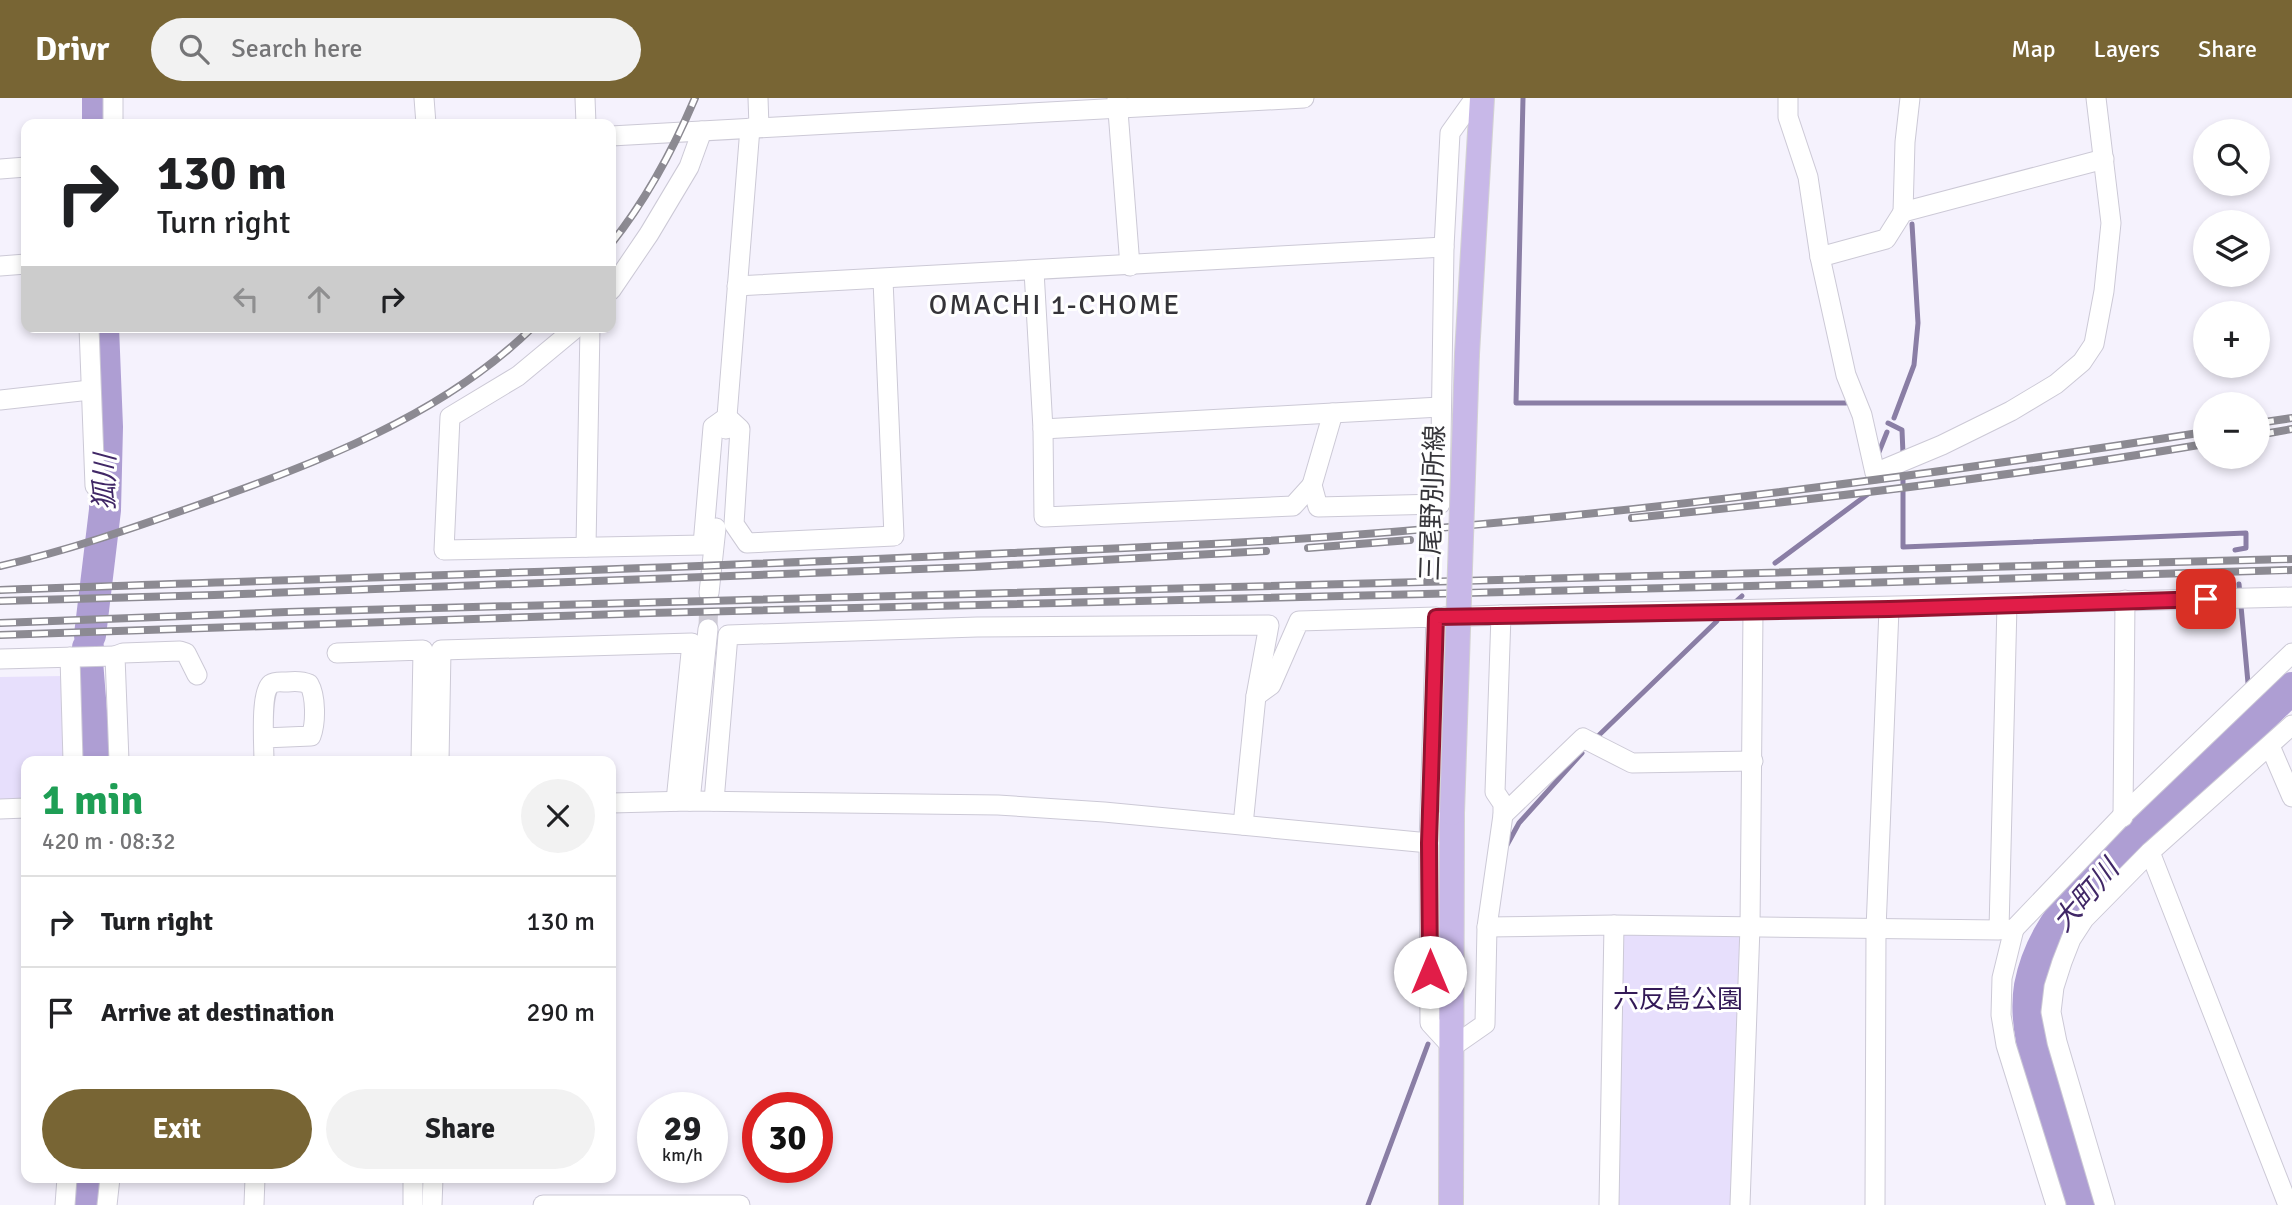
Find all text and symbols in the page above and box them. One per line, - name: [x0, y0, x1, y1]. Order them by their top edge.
- search box: [151, 18, 641, 81]
- text: Drivr: [35, 29, 109, 70]
- icon: search: [175, 30, 213, 68]
- text: Search here: [231, 33, 362, 65]
- text: Map: [2011, 34, 2056, 64]
- text: Layers: [2094, 34, 2160, 64]
- text: Share: [2198, 34, 2257, 64]
- map controls: [2193, 119, 2270, 469]
- button: search: [2193, 119, 2270, 196]
- text: 130 m: [157, 143, 287, 203]
- icon: right: [42, 147, 133, 238]
- text: Turn right: [157, 203, 290, 242]
- button: layers: [2193, 210, 2270, 287]
- icon: left: [227, 280, 265, 318]
- icon: ahead: [300, 280, 338, 318]
- icon: right: [373, 280, 411, 318]
- district label: OMACHI 1-CHOME: [929, 288, 1181, 322]
- button: +: [2193, 301, 2270, 378]
- button: −: [2193, 392, 2270, 469]
- street label: 三尾野別所線: [1414, 425, 1452, 582]
- water label: 狐川: [88, 451, 123, 510]
- pin: [2176, 569, 2236, 629]
- icon: arrive: [2187, 580, 2225, 618]
- text: 1 min: [42, 775, 143, 826]
- button: close: [521, 779, 595, 853]
- text: 420 m · 08:32: [42, 827, 176, 856]
- water label: 大町川: [2045, 851, 2128, 939]
- icon: right: [42, 903, 80, 941]
- text: Turn right: [101, 906, 213, 938]
- text: 130 m: [526, 906, 595, 938]
- position arrow: [1393, 935, 1467, 1009]
- park label: 六反島公園: [1613, 984, 1743, 1016]
- icon: arrive: [42, 994, 80, 1032]
- text: Arrive at destination: [101, 997, 334, 1029]
- text: 290 m: [526, 997, 595, 1029]
- button: Exit: [42, 1089, 312, 1169]
- button: Share: [326, 1089, 595, 1169]
- speed limit sign: 30: [742, 1092, 833, 1183]
- text: 29: [664, 1107, 701, 1150]
- text: km/h: [662, 1144, 703, 1166]

